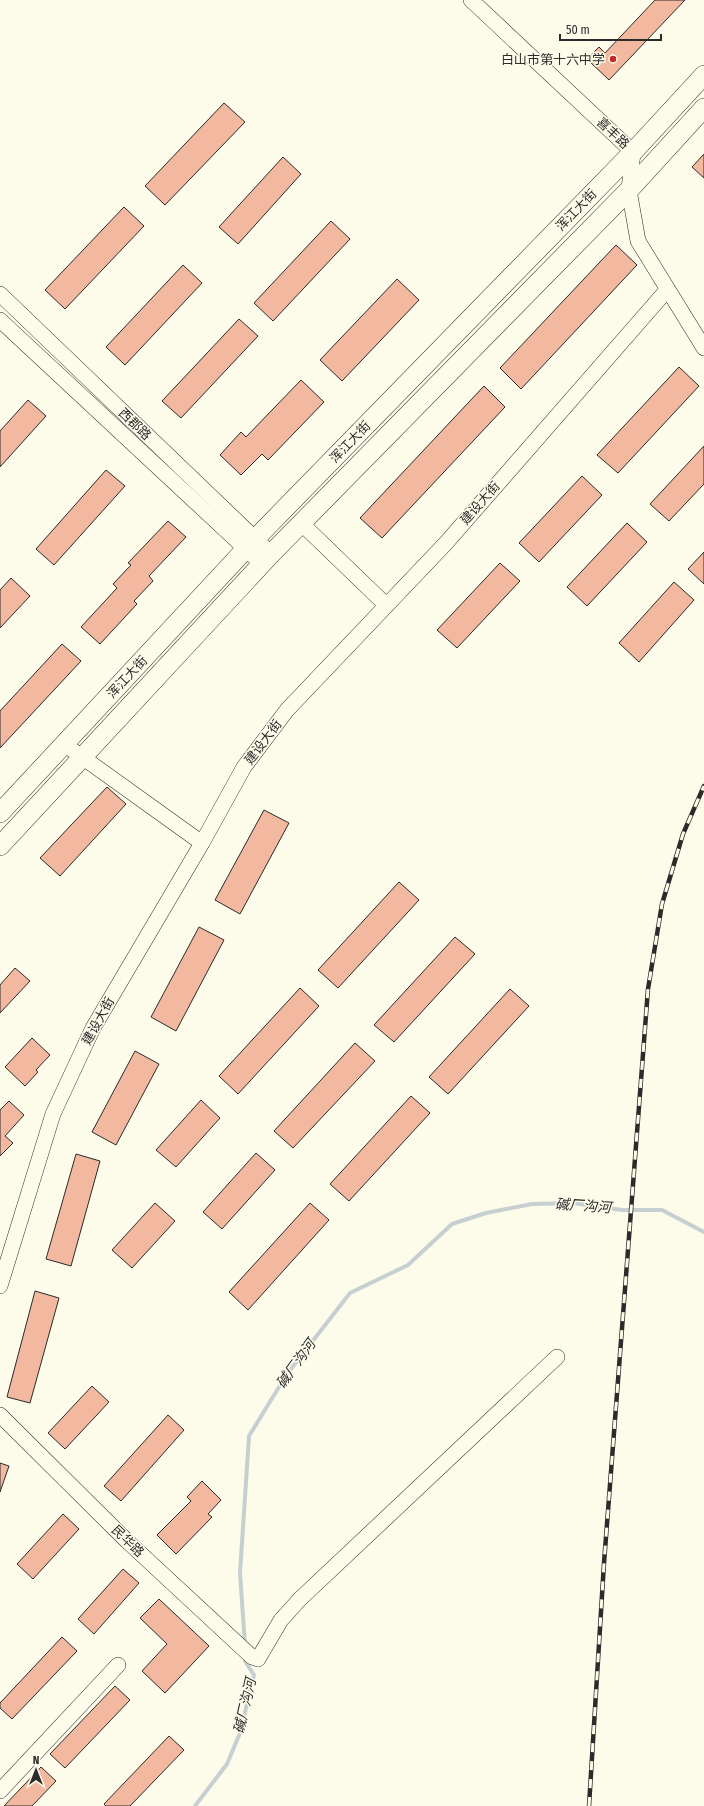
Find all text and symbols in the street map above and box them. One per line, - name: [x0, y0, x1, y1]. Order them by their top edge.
- scale bar: [560, 16, 661, 42]
- text: 50 m: [566, 23, 590, 37]
- place label: 白山市第十六中学: [501, 52, 605, 67]
- marker: 白山市第十六中学: [608, 54, 618, 64]
- street label: 喜丰路: [594, 114, 632, 152]
- street label: 浑江大街: [553, 186, 599, 234]
- street label: 西郡路: [116, 405, 154, 443]
- street label: 浑江大街: [327, 418, 373, 466]
- street label: 建设大街: [457, 478, 503, 528]
- street label: 浑江大街: [104, 653, 150, 701]
- street label: 建设大街: [241, 717, 285, 767]
- street label: 建设大街: [79, 995, 117, 1047]
- water label: 碱厂沟河: [554, 1196, 615, 1217]
- water label: 碱厂沟河: [273, 1334, 321, 1392]
- street label: 民华路: [109, 1522, 147, 1560]
- water label: 碱厂沟河: [230, 1674, 260, 1735]
- north arrow: [16, 1750, 56, 1790]
- text: N: [33, 1754, 39, 1767]

